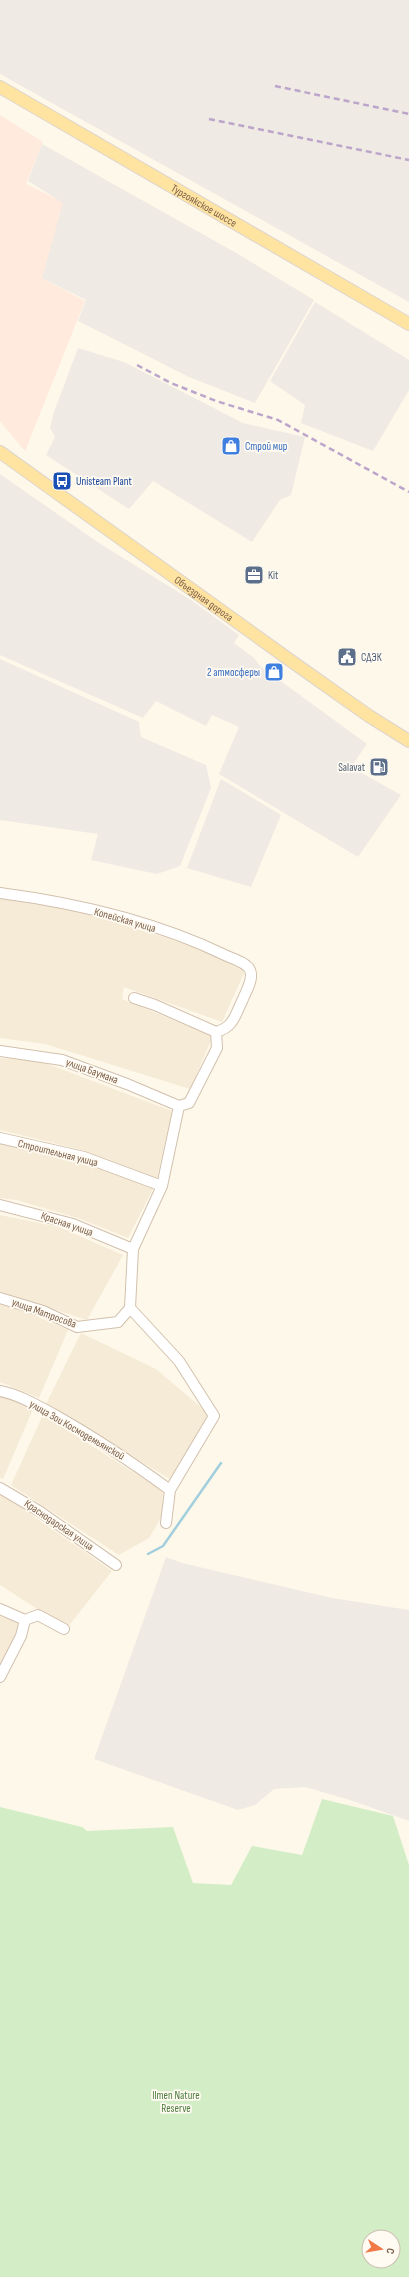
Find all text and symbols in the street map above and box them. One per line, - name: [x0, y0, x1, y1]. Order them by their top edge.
- street label: Тургоякское шоссе: [169, 181, 239, 229]
- shop icon: Строй мир: [220, 435, 242, 457]
- place label: Строй мир: [245, 440, 287, 453]
- bus stop icon: Unisteam Plant: [51, 470, 73, 492]
- place label: Unisteam Plant: [76, 475, 133, 488]
- office icon: Kit: [243, 564, 265, 586]
- place label: Kit: [268, 569, 279, 582]
- street label: Объездная дорога: [172, 573, 236, 624]
- public building icon: СДЭК: [336, 646, 358, 668]
- place label: СДЭК: [361, 651, 382, 664]
- shop icon: 2 атмосферы: [263, 661, 285, 683]
- place label: 2 атмосферы: [207, 666, 260, 679]
- fuel station icon: Salavat: [368, 756, 390, 778]
- place label: Salavat: [338, 761, 366, 774]
- street label: Копейская улица: [93, 905, 157, 935]
- street label: улица Баумана: [64, 1056, 120, 1086]
- street label: Строительная улица: [17, 1137, 99, 1169]
- street label: Красная улица: [39, 1209, 95, 1239]
- street label: улица Матросова: [10, 1295, 78, 1331]
- street label: улица Зои Космодемьянской: [27, 1397, 127, 1463]
- street label: Краснодарская улица: [22, 1497, 96, 1553]
- park label: Ilmen Nature Reserve: [152, 2089, 200, 2115]
- north arrow: [361, 2229, 401, 2269]
- text: С: [383, 2247, 397, 2255]

